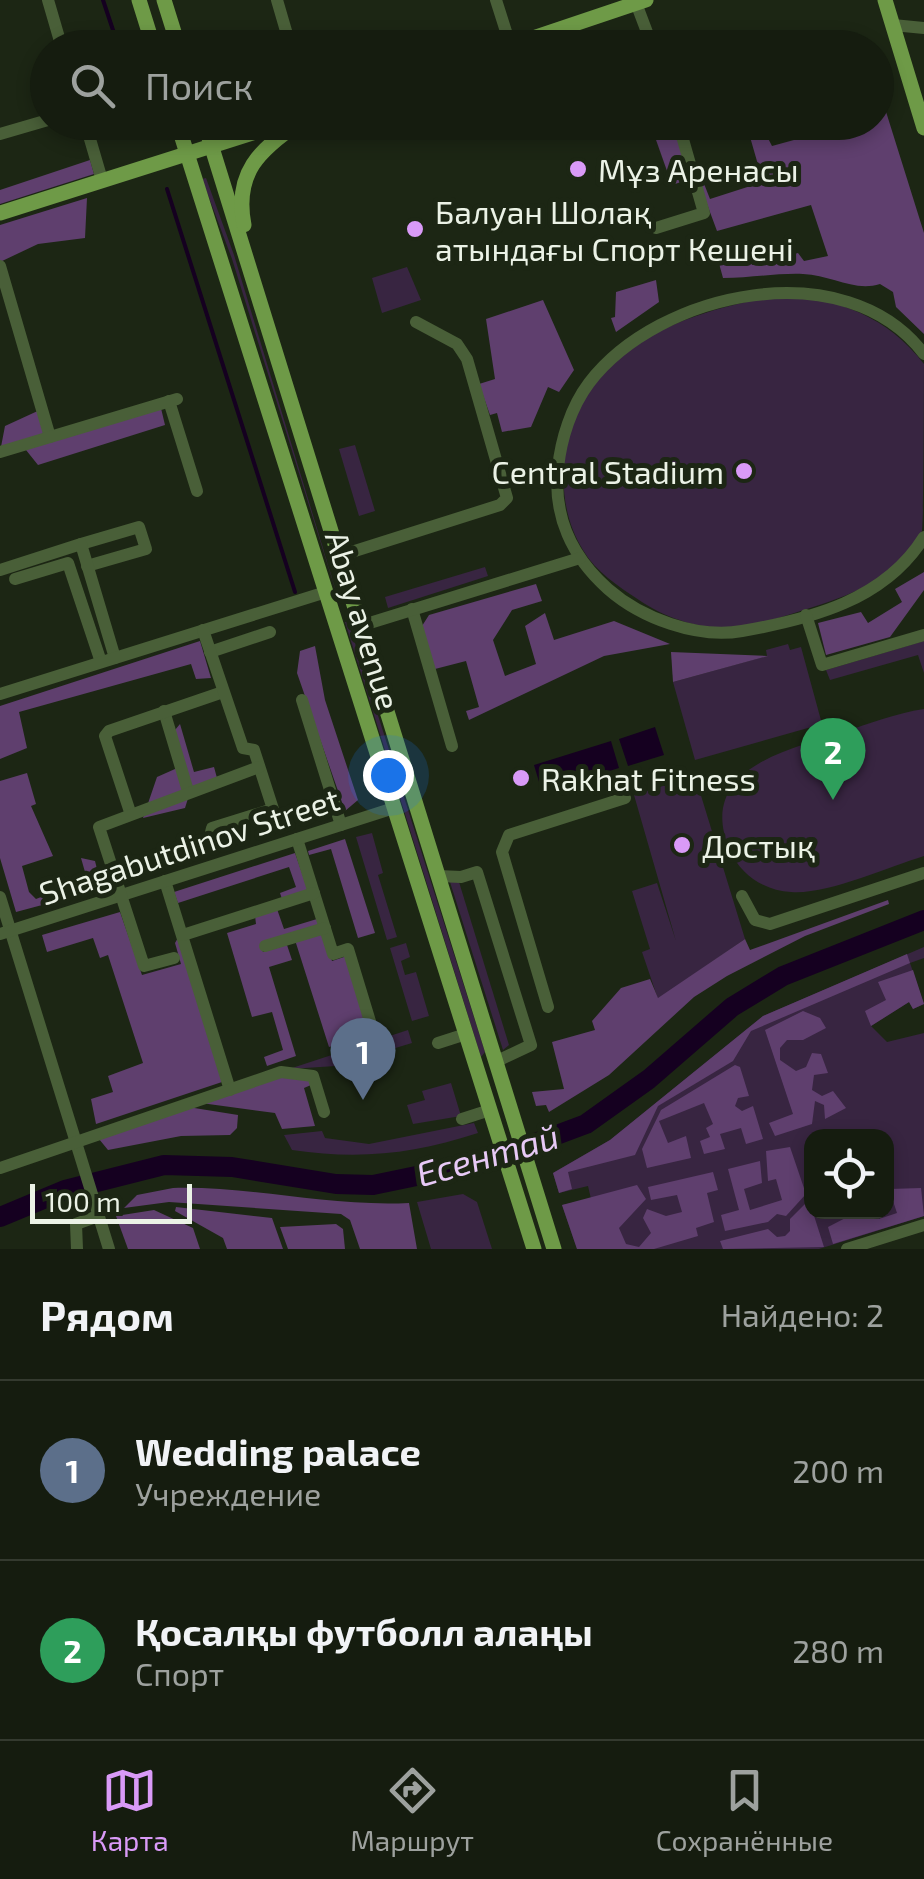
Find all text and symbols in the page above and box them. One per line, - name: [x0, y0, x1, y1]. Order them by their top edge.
- search box: [30, 30, 894, 140]
- icon: search: [65, 58, 120, 113]
- text: Поиск: [145, 62, 254, 108]
- place label: Мұз Аренасы: [598, 150, 799, 188]
- marker: Мұз Аренасы: [567, 158, 589, 180]
- place label: Балуан Шолақ атындағы Спорт Кешені: [435, 192, 794, 267]
- marker: Балуан Шолақ атындағы Спорт Кешені: [404, 218, 426, 240]
- place label: Central Stadium: [491, 452, 724, 490]
- marker: Central Stadium: [733, 460, 755, 482]
- street label: Abay avenue: [319, 526, 409, 714]
- pin: 2: [800, 718, 866, 800]
- your location: [363, 750, 414, 801]
- place label: Rakhat Fitness: [541, 759, 756, 797]
- marker: Rakhat Fitness: [510, 767, 532, 789]
- street label: Shagabutdinov Street: [34, 779, 344, 911]
- place label: Достық: [702, 826, 815, 864]
- marker: Достық: [671, 834, 693, 856]
- pin: 1: [330, 1018, 396, 1100]
- water label: Есентай: [411, 1114, 563, 1194]
- map controls: [804, 1129, 894, 1219]
- button: locate: [804, 1129, 894, 1219]
- scale bar: [30, 1179, 192, 1224]
- text: 100 m: [45, 1184, 121, 1218]
- text: Рядом: [40, 1289, 174, 1339]
- text: Найдено: 2: [721, 1295, 884, 1333]
- text: Wedding palace: [135, 1428, 421, 1474]
- text: 1: [66, 1451, 79, 1489]
- text: 200 m: [792, 1451, 884, 1489]
- text: Учреждение: [135, 1474, 321, 1512]
- text: Қосалқы футболл алаңы: [135, 1608, 593, 1654]
- text: 2: [63, 1631, 82, 1669]
- text: 280 m: [792, 1631, 884, 1669]
- text: Спорт: [135, 1654, 224, 1692]
- tab: Карта: [91, 1763, 169, 1857]
- tab: Маршрут: [350, 1763, 474, 1857]
- tab: Сохранённые: [656, 1763, 833, 1857]

